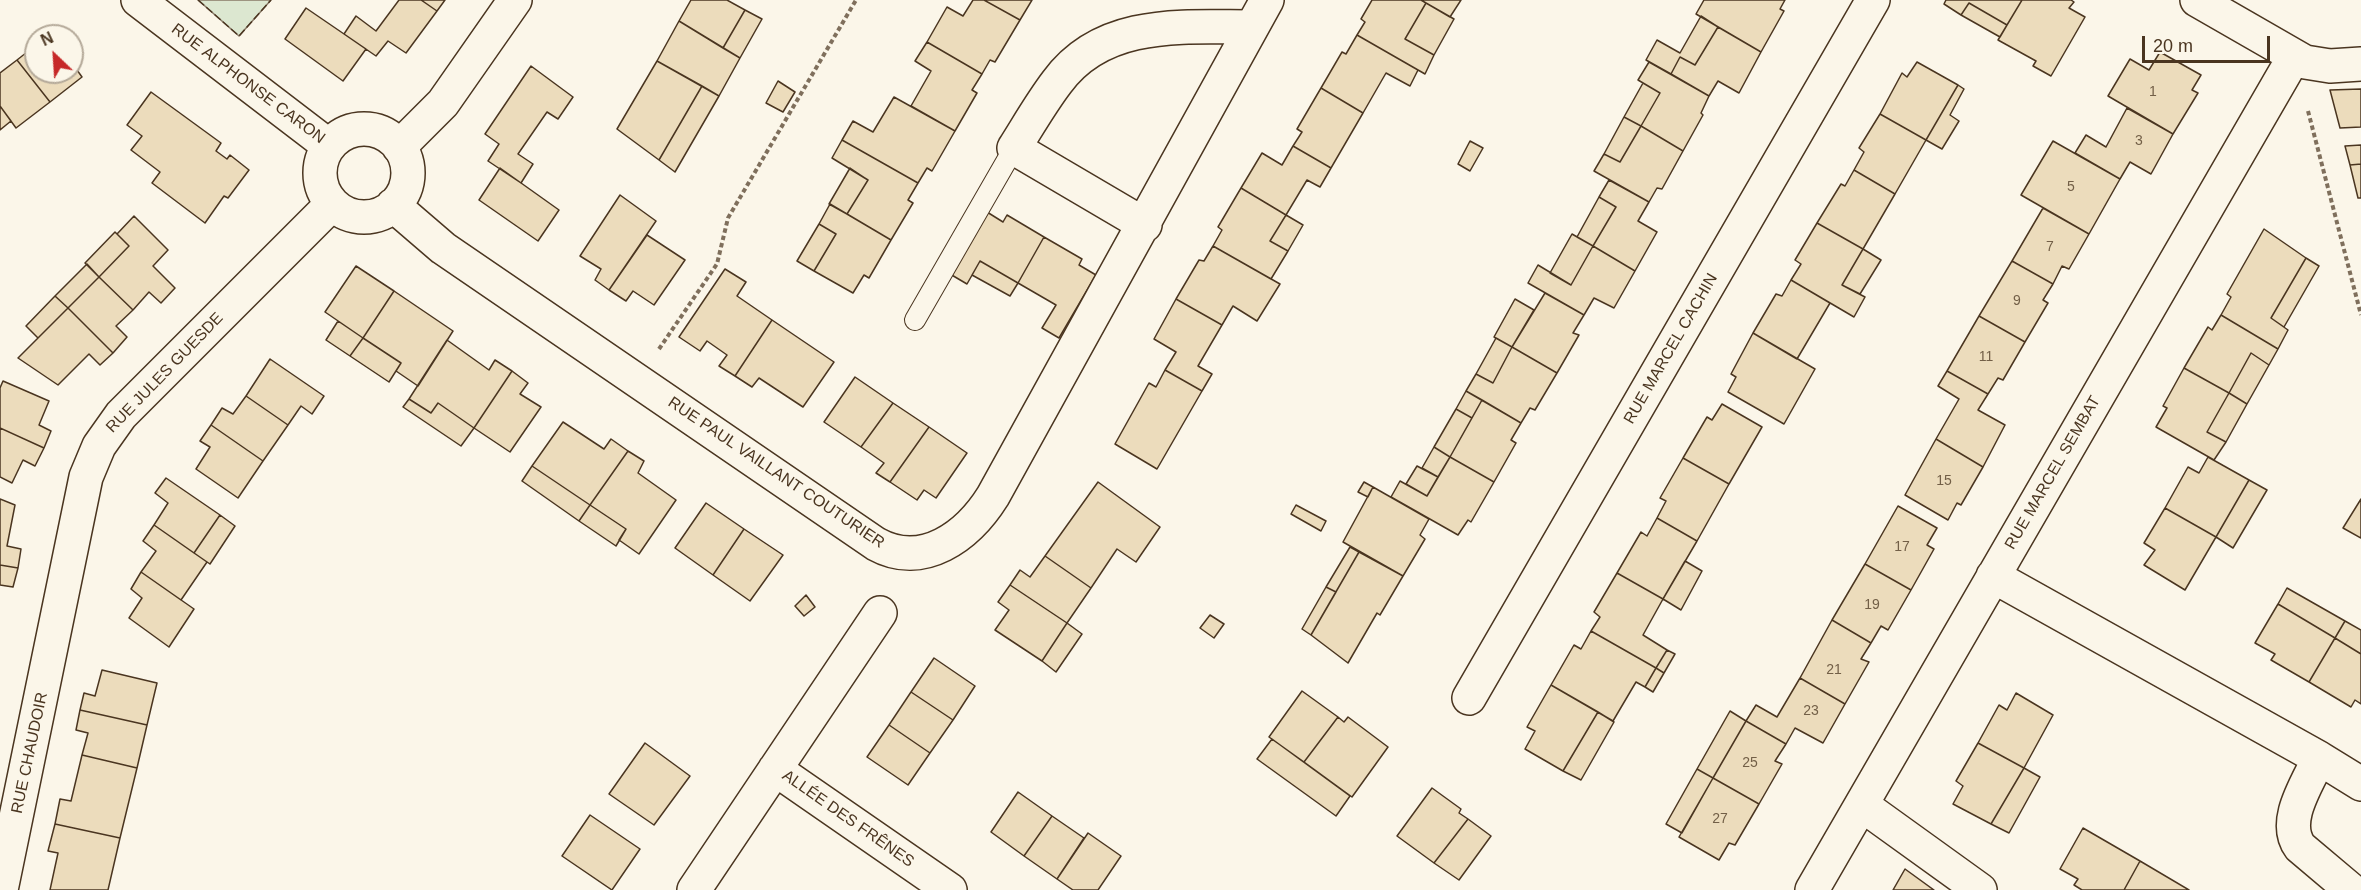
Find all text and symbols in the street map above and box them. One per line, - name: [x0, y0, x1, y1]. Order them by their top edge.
- street label: RUE ALPHONSE CARON: [167, 20, 329, 148]
- north arrow: [24, 24, 84, 84]
- scale bar: [2145, 24, 2272, 62]
- text: N: [38, 29, 56, 49]
- text: 20 m: [2153, 36, 2193, 56]
- house number: 1: [2149, 84, 2157, 100]
- house number: 3: [2135, 133, 2143, 149]
- house number: 5: [2067, 179, 2075, 195]
- house number: 7: [2046, 239, 2054, 255]
- street label: RUE MARCEL CACHIN: [1620, 270, 1722, 428]
- house number: 9: [2013, 293, 2021, 309]
- street label: RUE JULES GUESDE: [103, 309, 227, 437]
- house number: 11: [1979, 349, 1993, 365]
- street label: RUE PAUL VAILLANT COUTURIER: [664, 393, 888, 553]
- street label: RUE MARCEL SEMBAT: [2001, 393, 2105, 553]
- house number: 15: [1936, 473, 1952, 489]
- house number: 17: [1894, 539, 1910, 555]
- house number: 19: [1864, 597, 1880, 613]
- house number: 21: [1826, 662, 1842, 678]
- street label: RUE CHAUDOIR: [8, 691, 52, 815]
- house number: 23: [1803, 703, 1819, 719]
- house number: 25: [1742, 755, 1758, 771]
- street label: ALLÉE DES FRÊNES: [778, 766, 918, 872]
- house number: 27: [1712, 811, 1728, 827]

